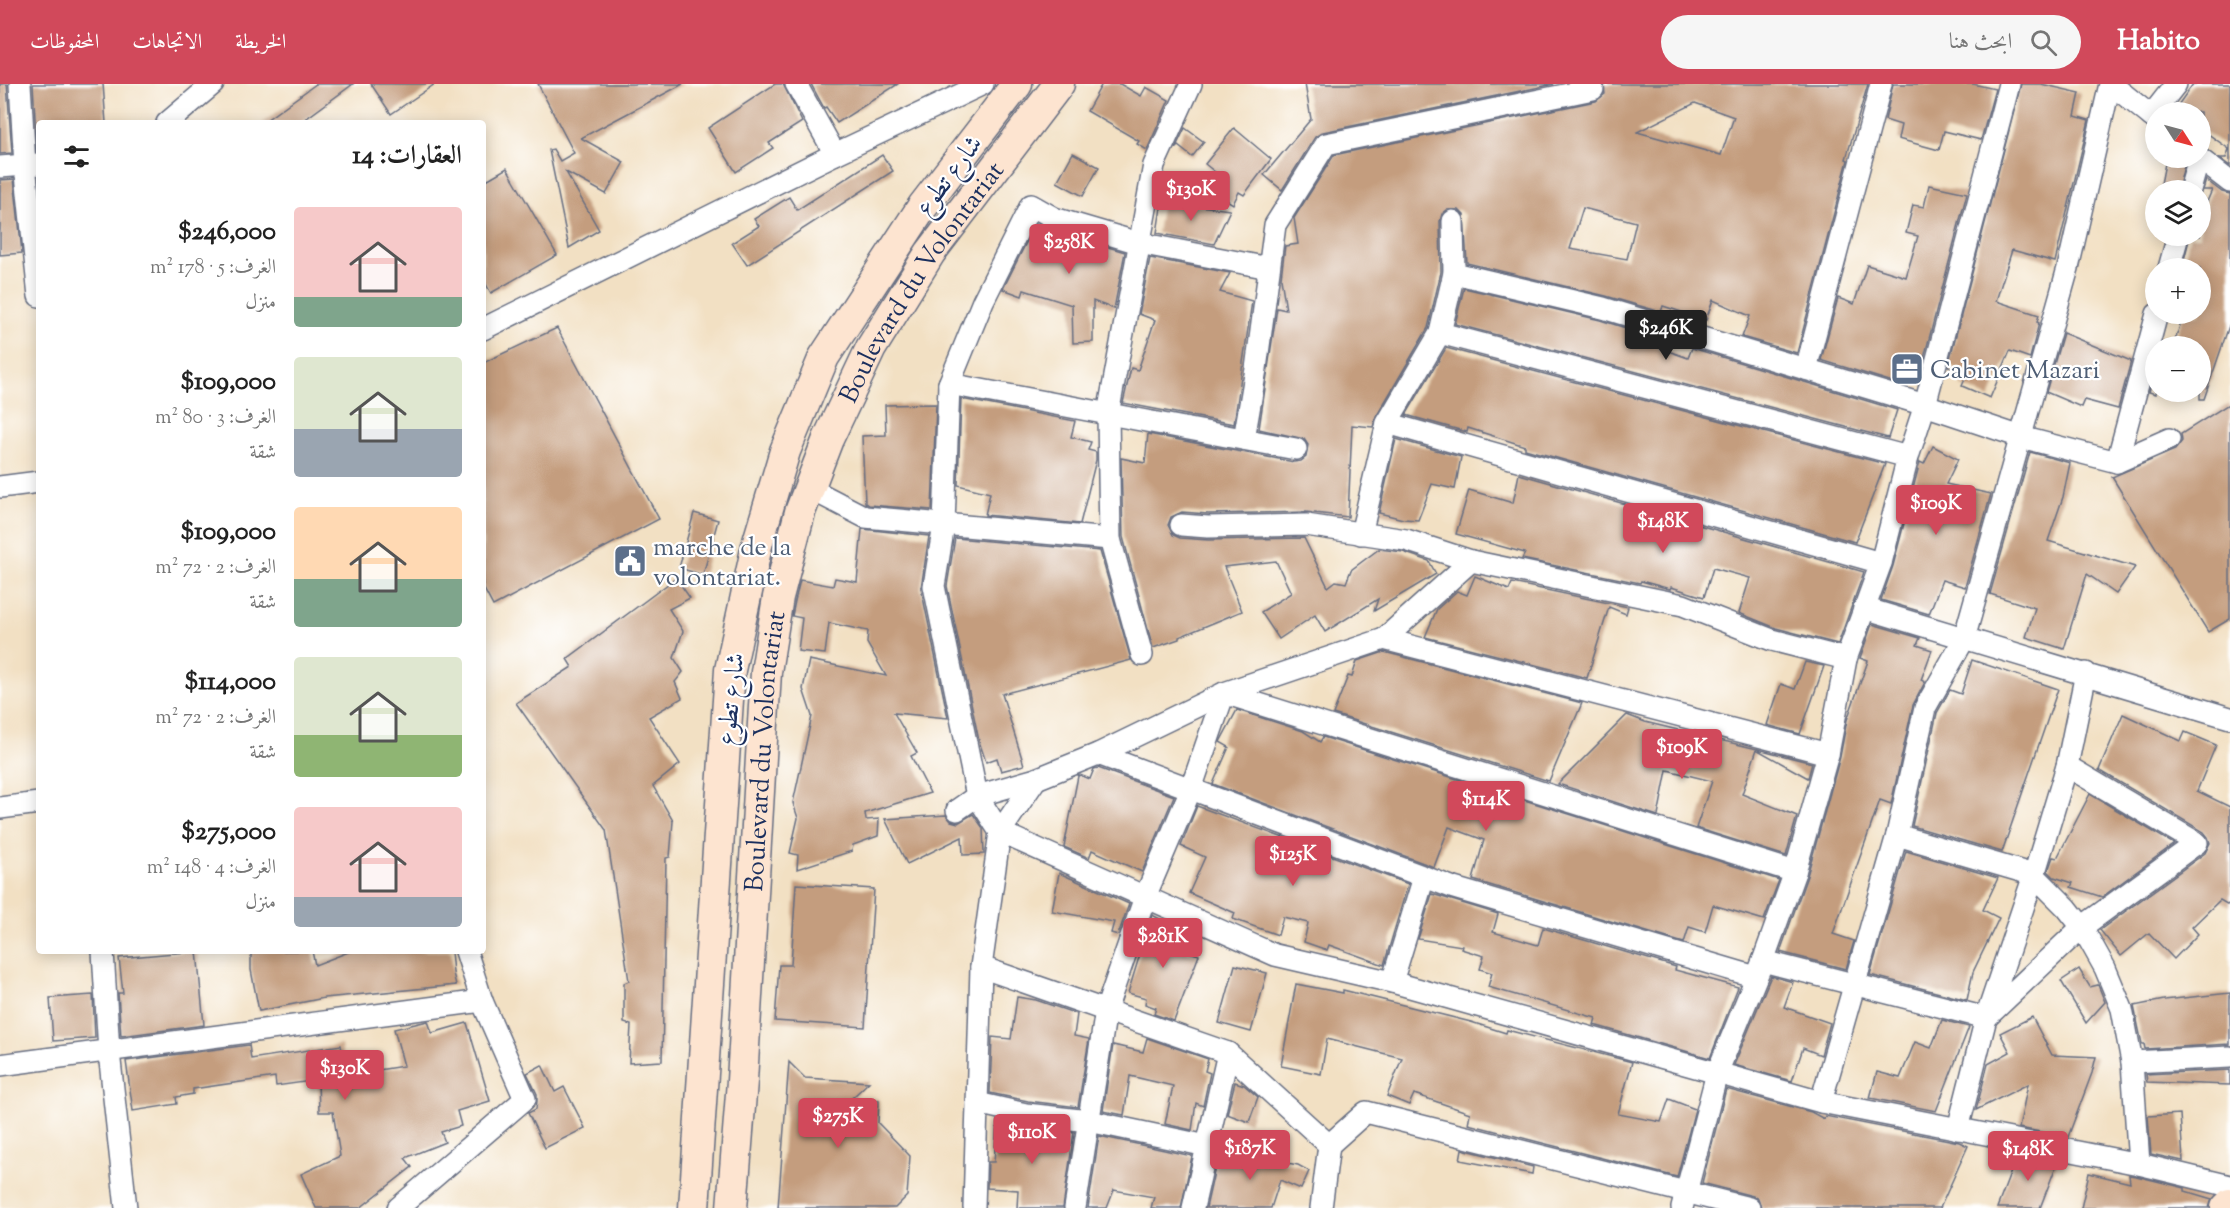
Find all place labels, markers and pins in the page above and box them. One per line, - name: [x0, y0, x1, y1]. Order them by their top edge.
- pin: $130K: [1149, 171, 1233, 222]
- pin: $258K: [1027, 224, 1111, 275]
- pin: $246K: [1624, 310, 1708, 361]
- office icon: Cabinet Mazari: [1889, 351, 1925, 387]
- place label: Cabinet Mazari: [1930, 353, 2100, 390]
- pin: $109K: [1894, 485, 1978, 536]
- pin: $148K: [1621, 503, 1705, 554]
- place label: marche de la volontariat.: [653, 530, 791, 597]
- public building icon: marche de la volontariat.: [612, 543, 648, 579]
- pin: $109K: [1640, 729, 1724, 780]
- pin: $114K: [1444, 781, 1528, 832]
- pin: $125K: [1251, 836, 1335, 887]
- pin: $281K: [1121, 918, 1205, 969]
- pin: $130K: [303, 1050, 387, 1101]
- pin: $275K: [796, 1098, 880, 1149]
- pin: $110K: [990, 1114, 1074, 1165]
- pin: $187K: [1208, 1130, 1292, 1181]
- pin: $148K: [1986, 1131, 2070, 1182]

